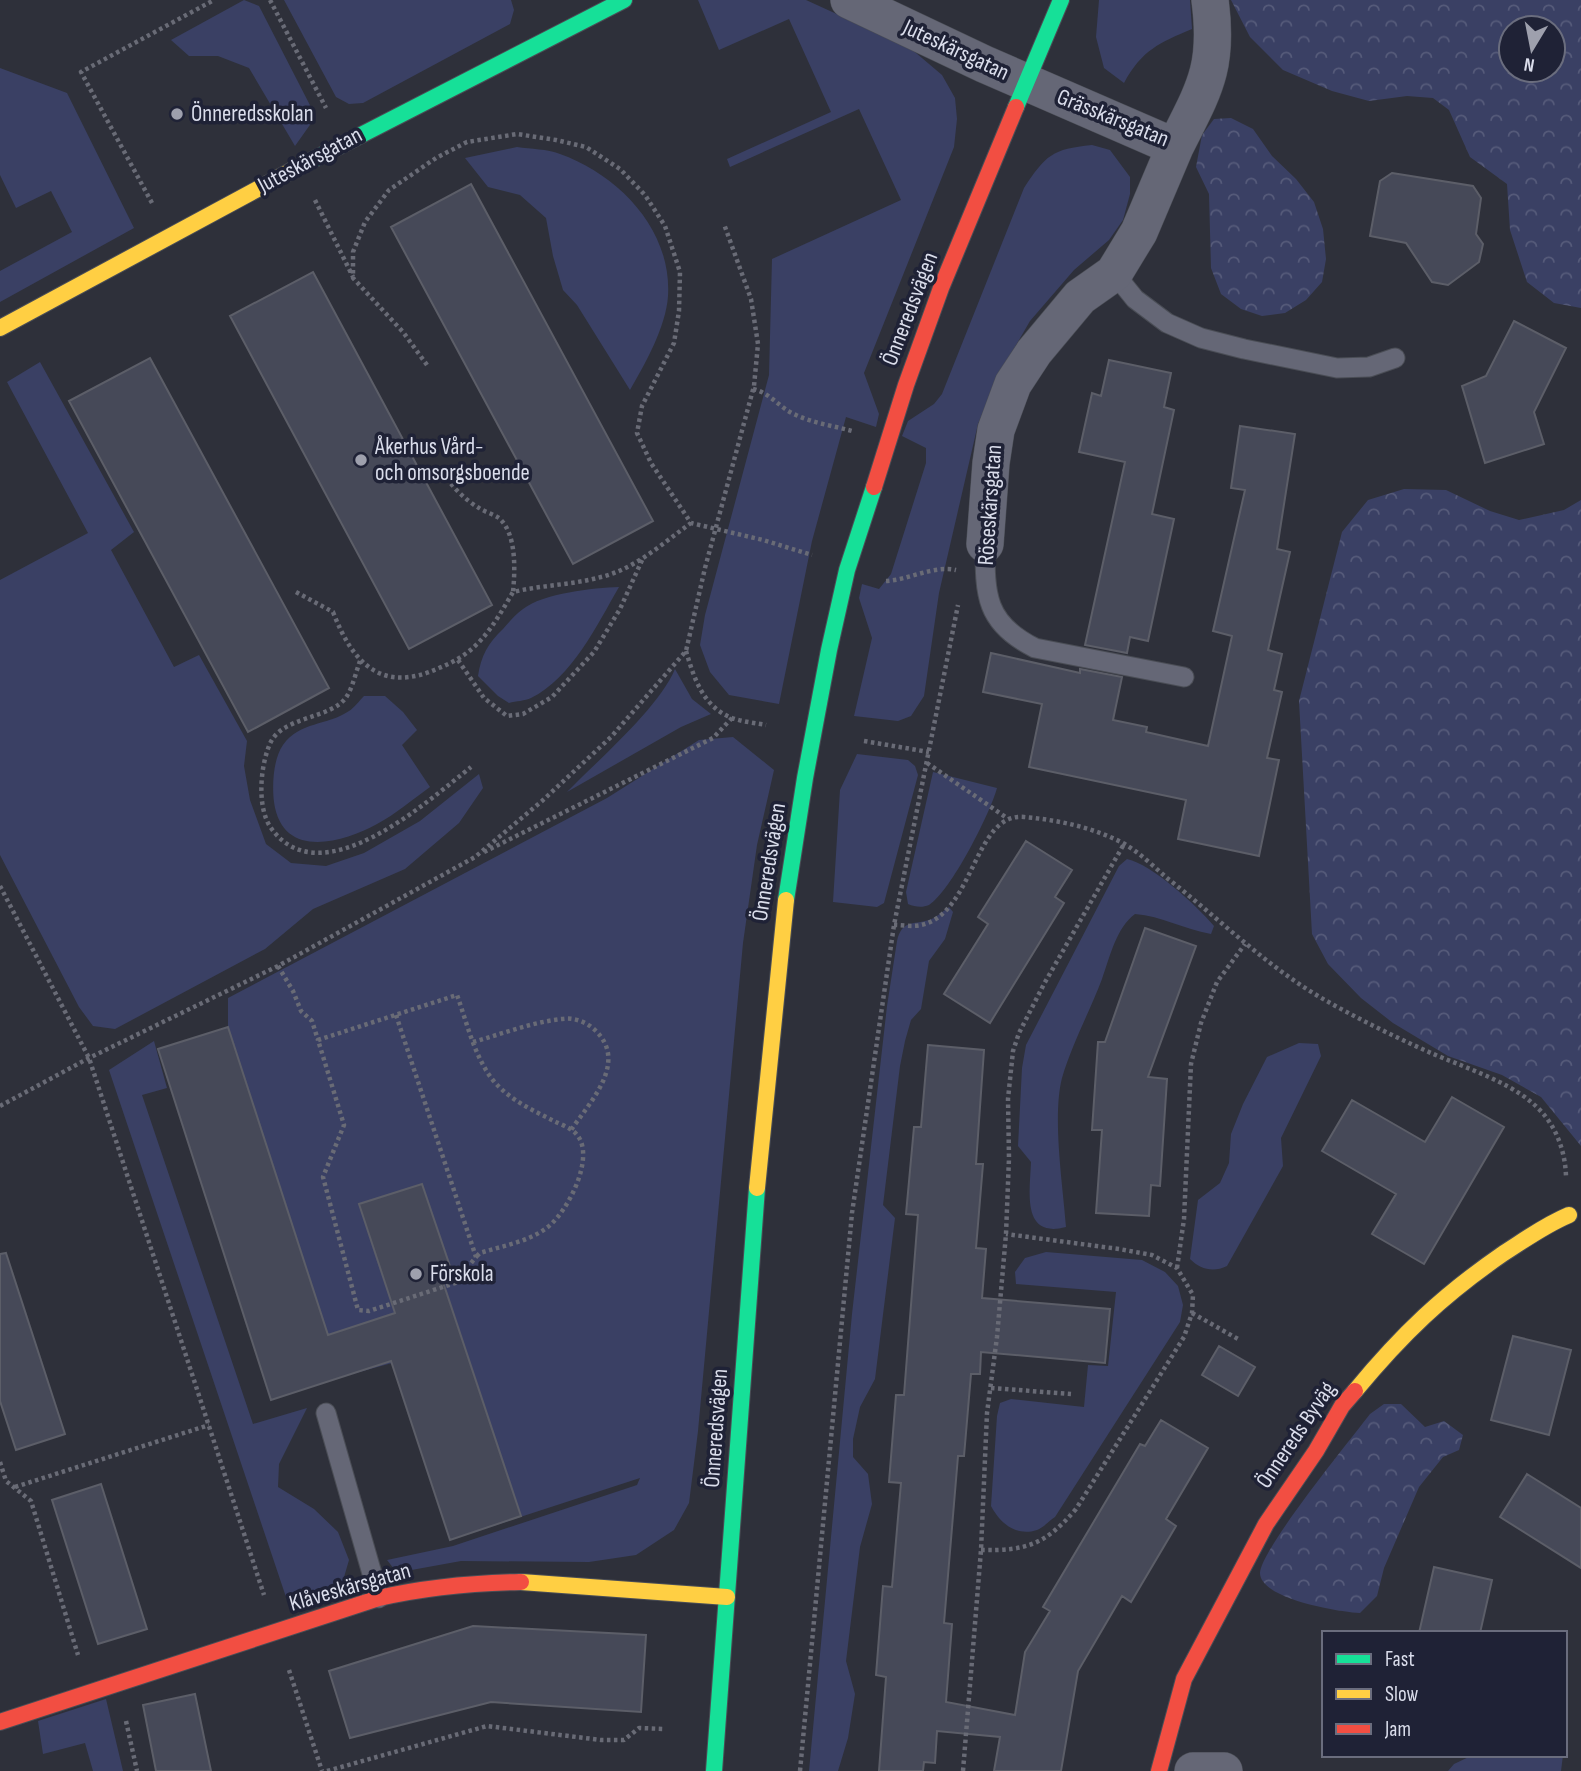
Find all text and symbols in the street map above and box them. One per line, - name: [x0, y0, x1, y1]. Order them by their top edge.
- street label: Juteskärsgatan: [898, 13, 1014, 87]
- north arrow: [1497, 14, 1567, 84]
- text: N: [1522, 52, 1536, 76]
- street label: Grässkärsgatan: [1053, 83, 1173, 153]
- place label: Önneredsskolan: [191, 100, 314, 128]
- marker: Önneredsskolan: [169, 106, 185, 122]
- street label: Juteskärsgatan: [252, 121, 367, 200]
- street label: Önneredsvägen: [876, 248, 944, 370]
- place label: Åkerhus Vård- och omsorgsboende: [374, 433, 530, 487]
- street label: Röseskärsgatan: [972, 444, 1008, 566]
- marker: Åkerhus Vård- och omsorgsboende: [353, 452, 369, 468]
- street label: Önneredsvägen: [746, 801, 792, 923]
- place label: Förskola: [430, 1260, 494, 1288]
- marker: Förskola: [408, 1266, 424, 1282]
- street label: Önneredsvägen: [698, 1368, 734, 1488]
- street label: Önnereds Byväg: [1250, 1376, 1342, 1494]
- street label: Klåveskärsgatan: [286, 1556, 414, 1618]
- legend: [1322, 1631, 1567, 1757]
- text: Fast: [1385, 1647, 1415, 1672]
- text: Slow: [1385, 1682, 1419, 1707]
- text: Jam: [1384, 1717, 1411, 1742]

